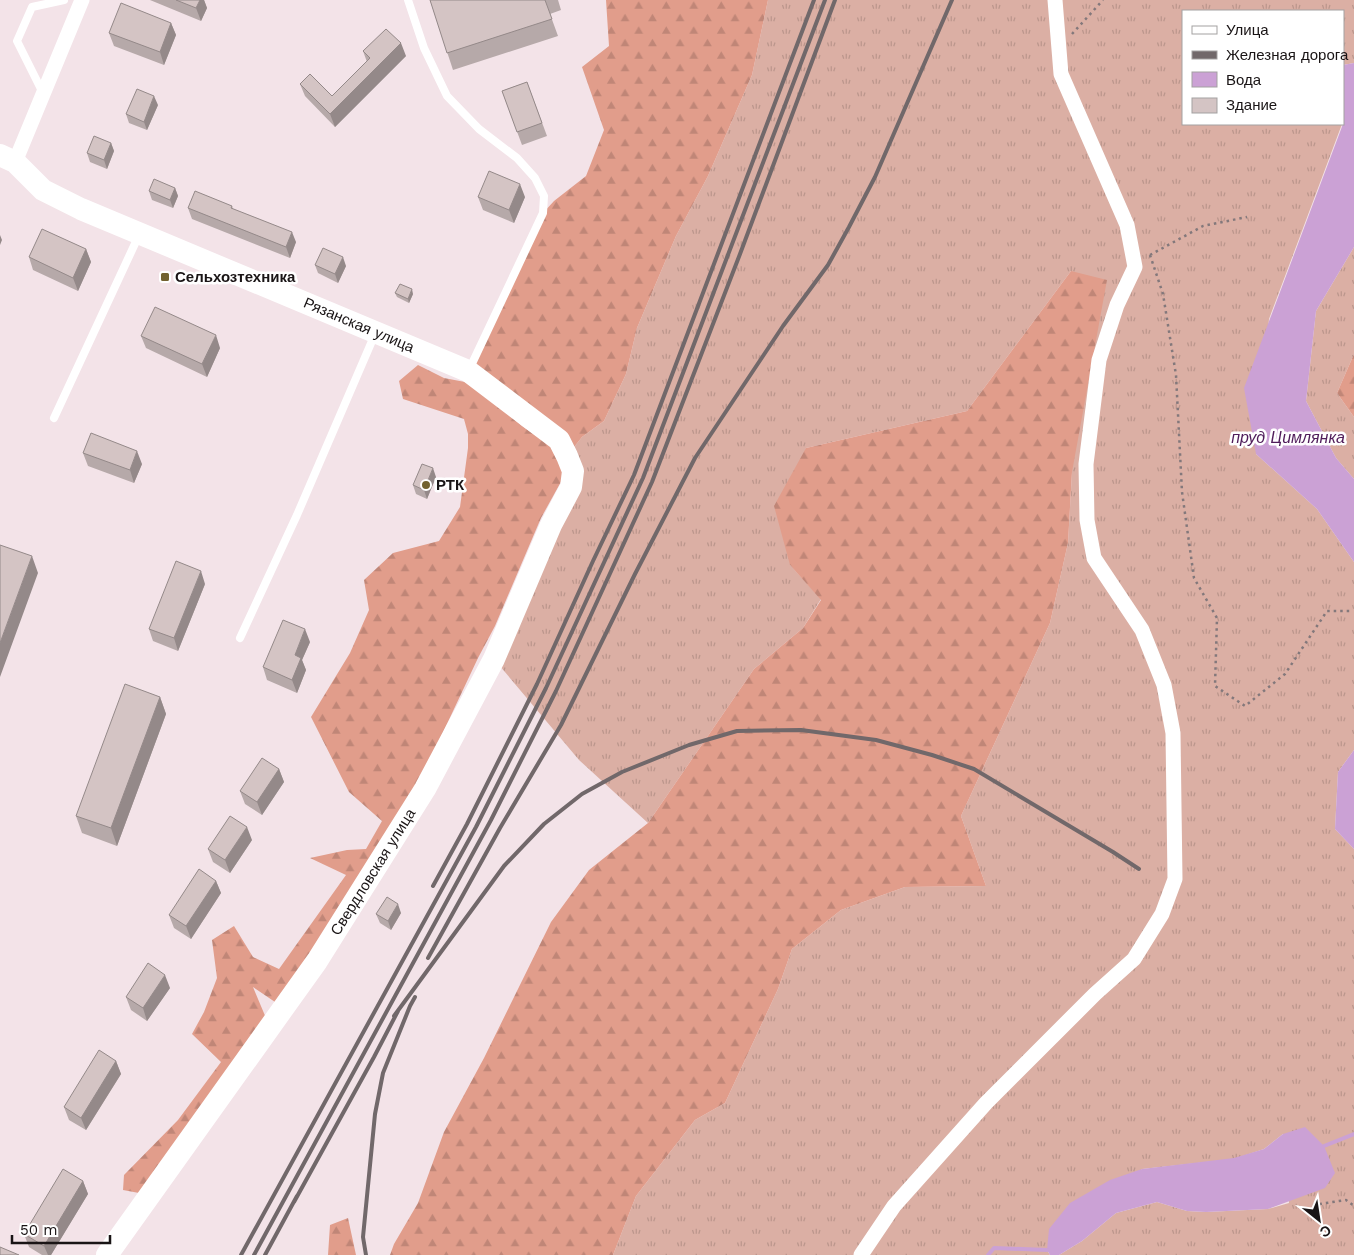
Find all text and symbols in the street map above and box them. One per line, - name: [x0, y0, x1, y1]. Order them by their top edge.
- legend: [1182, 10, 1344, 125]
- text: Улица: [1226, 21, 1269, 39]
- text: Железная дорога: [1226, 46, 1349, 64]
- text: Вода: [1226, 71, 1262, 89]
- text: Здание: [1226, 96, 1277, 114]
- place label: Сельхозтехника: [175, 268, 296, 286]
- marker: Сельхозтехника: [159, 271, 171, 283]
- street label: Рязанская улица: [301, 294, 418, 357]
- water label: пруд Цимлянка: [1231, 428, 1345, 447]
- place label: РТК: [436, 476, 465, 494]
- marker: РТК: [420, 479, 432, 491]
- street label: Свердловская улица: [327, 805, 420, 939]
- north arrow: [1294, 1195, 1344, 1245]
- scale bar: [12, 1212, 110, 1244]
- text: 50 m: [20, 1221, 57, 1239]
- text: С: [1317, 1222, 1334, 1241]

